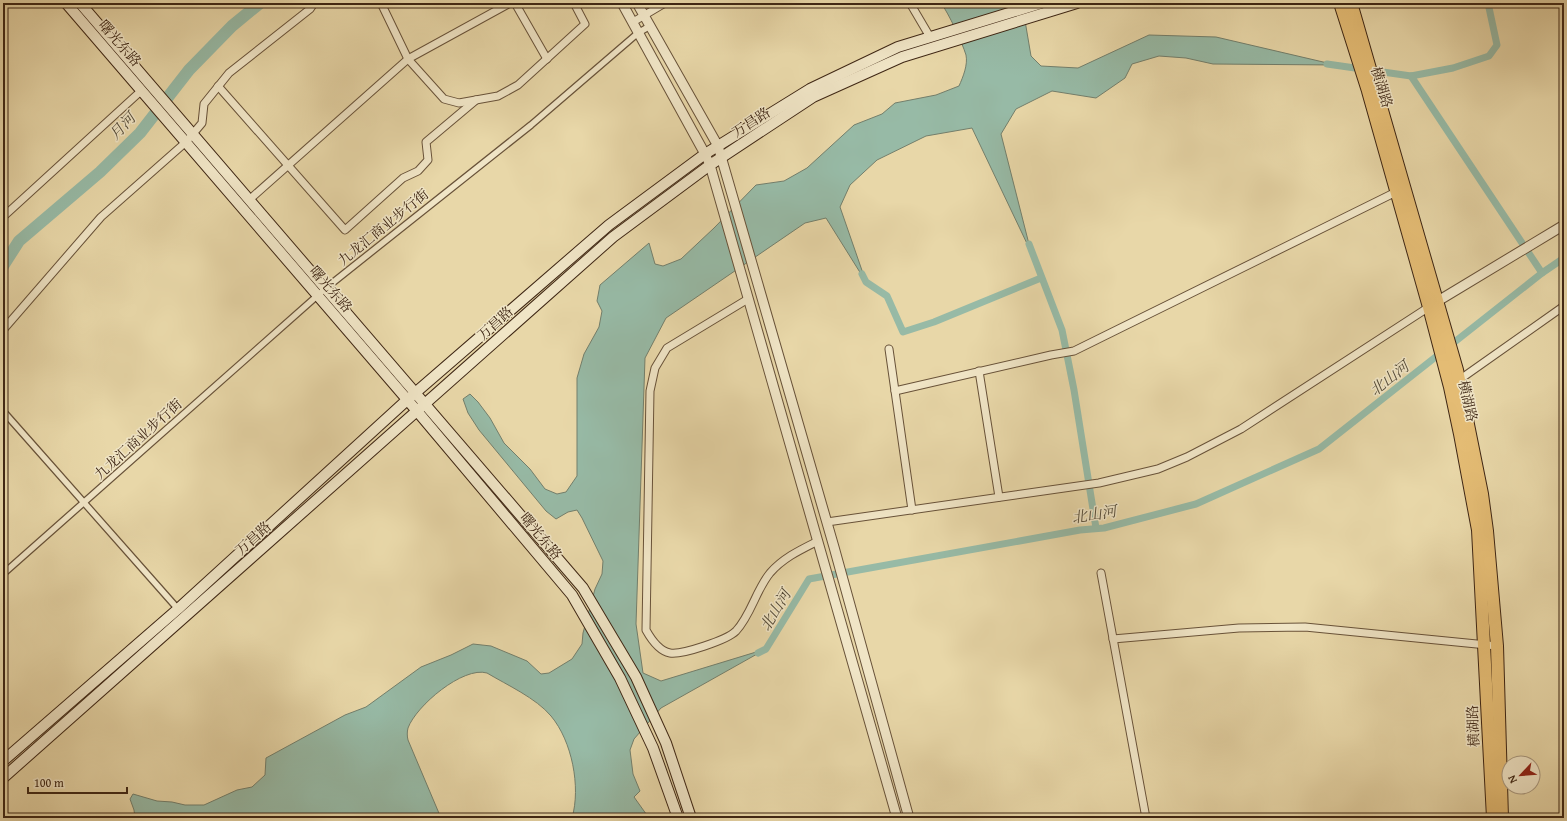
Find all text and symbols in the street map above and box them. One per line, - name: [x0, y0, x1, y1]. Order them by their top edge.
- street label: 曙光东路: [94, 15, 146, 71]
- street label: 横湖路: [1366, 64, 1398, 110]
- street label: 万昌路: [728, 102, 774, 142]
- water label: 月河: [104, 106, 142, 144]
- street label: 九龙汇商业步行街: [333, 184, 433, 270]
- street label: 曙光东路: [305, 261, 357, 317]
- street label: 万昌路: [473, 302, 517, 344]
- water label: 北山河: [1365, 354, 1416, 400]
- street label: 横湖路: [1454, 378, 1482, 424]
- street label: 九龙汇商业步行街: [90, 394, 186, 484]
- water label: 北山河: [1070, 500, 1121, 528]
- street label: 曙光东路: [515, 508, 567, 564]
- street label: 万昌路: [231, 517, 275, 559]
- water label: 北山河: [754, 583, 797, 635]
- street label: 横湖路: [1462, 705, 1484, 747]
- north arrow: [1501, 755, 1541, 795]
- scale bar: [28, 769, 127, 795]
- text: N: [1503, 772, 1521, 786]
- text: 100 m: [34, 774, 64, 791]

